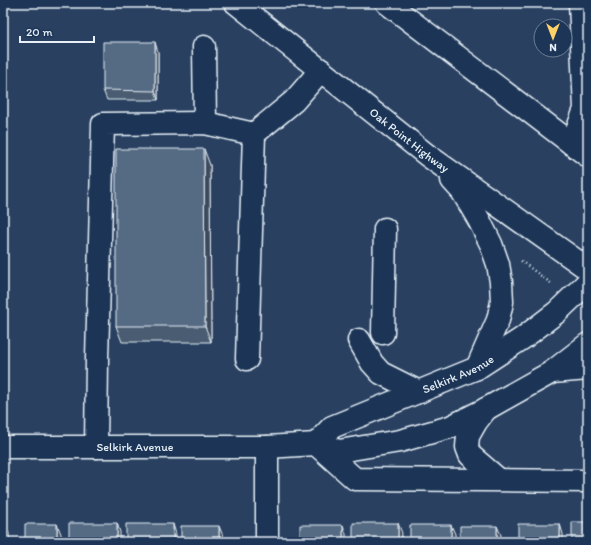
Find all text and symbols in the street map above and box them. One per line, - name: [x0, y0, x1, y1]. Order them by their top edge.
- scale bar: [20, 18, 94, 44]
- north arrow: [533, 18, 573, 58]
- text: 20 m: [26, 25, 53, 39]
- text: N: [549, 41, 557, 54]
- street label: Oak Point Highway: [367, 105, 452, 176]
- street label: Selkirk Avenue: [420, 352, 497, 396]
- street label: Selkirk Avenue: [97, 440, 174, 454]

